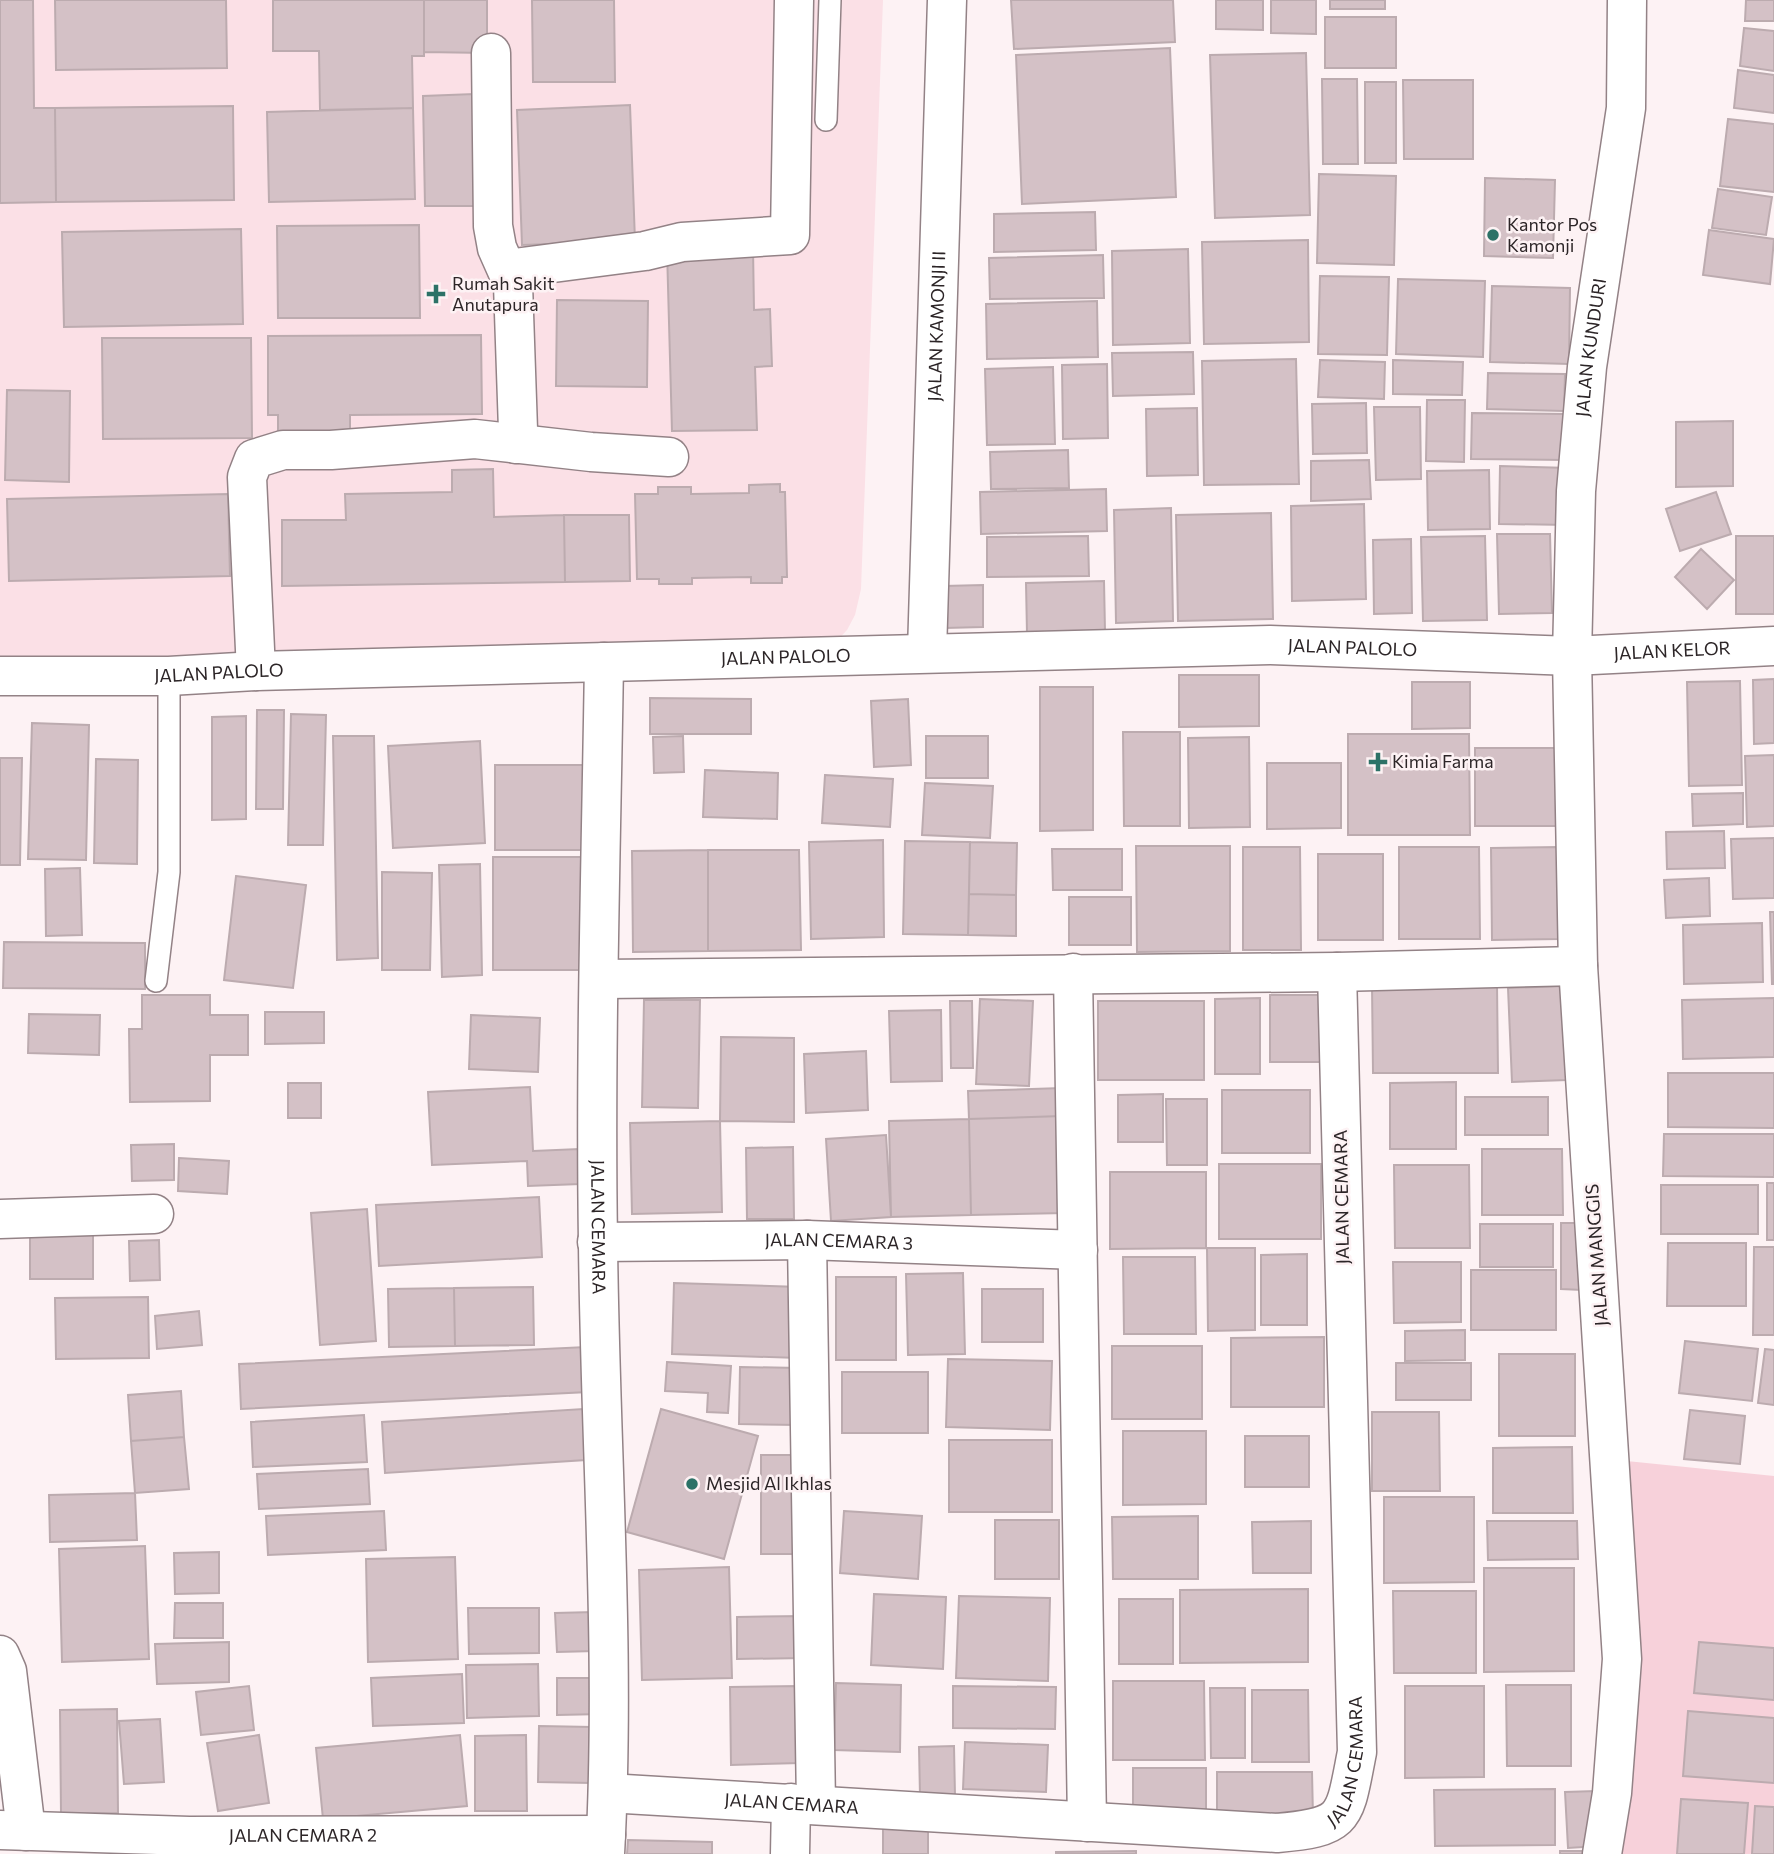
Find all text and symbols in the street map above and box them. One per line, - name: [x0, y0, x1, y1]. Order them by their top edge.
- place label: Kantor Pos Kamonji: [1507, 213, 1597, 256]
- marker: Kantor Pos Kamonji: [1485, 227, 1501, 243]
- street label: JALAN KAMONJI II: [923, 250, 949, 402]
- place label: Rumah Sakit Anutapura: [452, 272, 555, 315]
- street label: JALAN KUNDURI: [1571, 277, 1610, 418]
- marker: Rumah Sakit Anutapura: [426, 284, 446, 304]
- street label: JALAN PALOLO: [1287, 634, 1418, 660]
- street label: JALAN KELOR: [1613, 636, 1731, 664]
- street label: JALAN PALOLO: [721, 644, 851, 669]
- street label: JALAN PALOLO: [154, 658, 284, 686]
- place label: Kimia Farma: [1392, 750, 1494, 772]
- marker: Kimia Farma: [1370, 754, 1386, 770]
- street label: JALAN CEMARA: [1329, 1130, 1353, 1264]
- street label: JALAN CEMARA: [587, 1160, 611, 1294]
- street label: JALAN MANGGIS: [1580, 1183, 1612, 1327]
- street label: JALAN CEMARA 3: [765, 1228, 914, 1254]
- place label: Mesjid Al Ikhlas: [706, 1472, 832, 1494]
- marker: Mesjid Al Ikhlas: [684, 1476, 700, 1492]
- street label: JALAN CEMARA: [1323, 1696, 1367, 1831]
- street label: JALAN CEMARA: [724, 1788, 860, 1818]
- street label: JALAN CEMARA 2: [229, 1824, 377, 1846]

